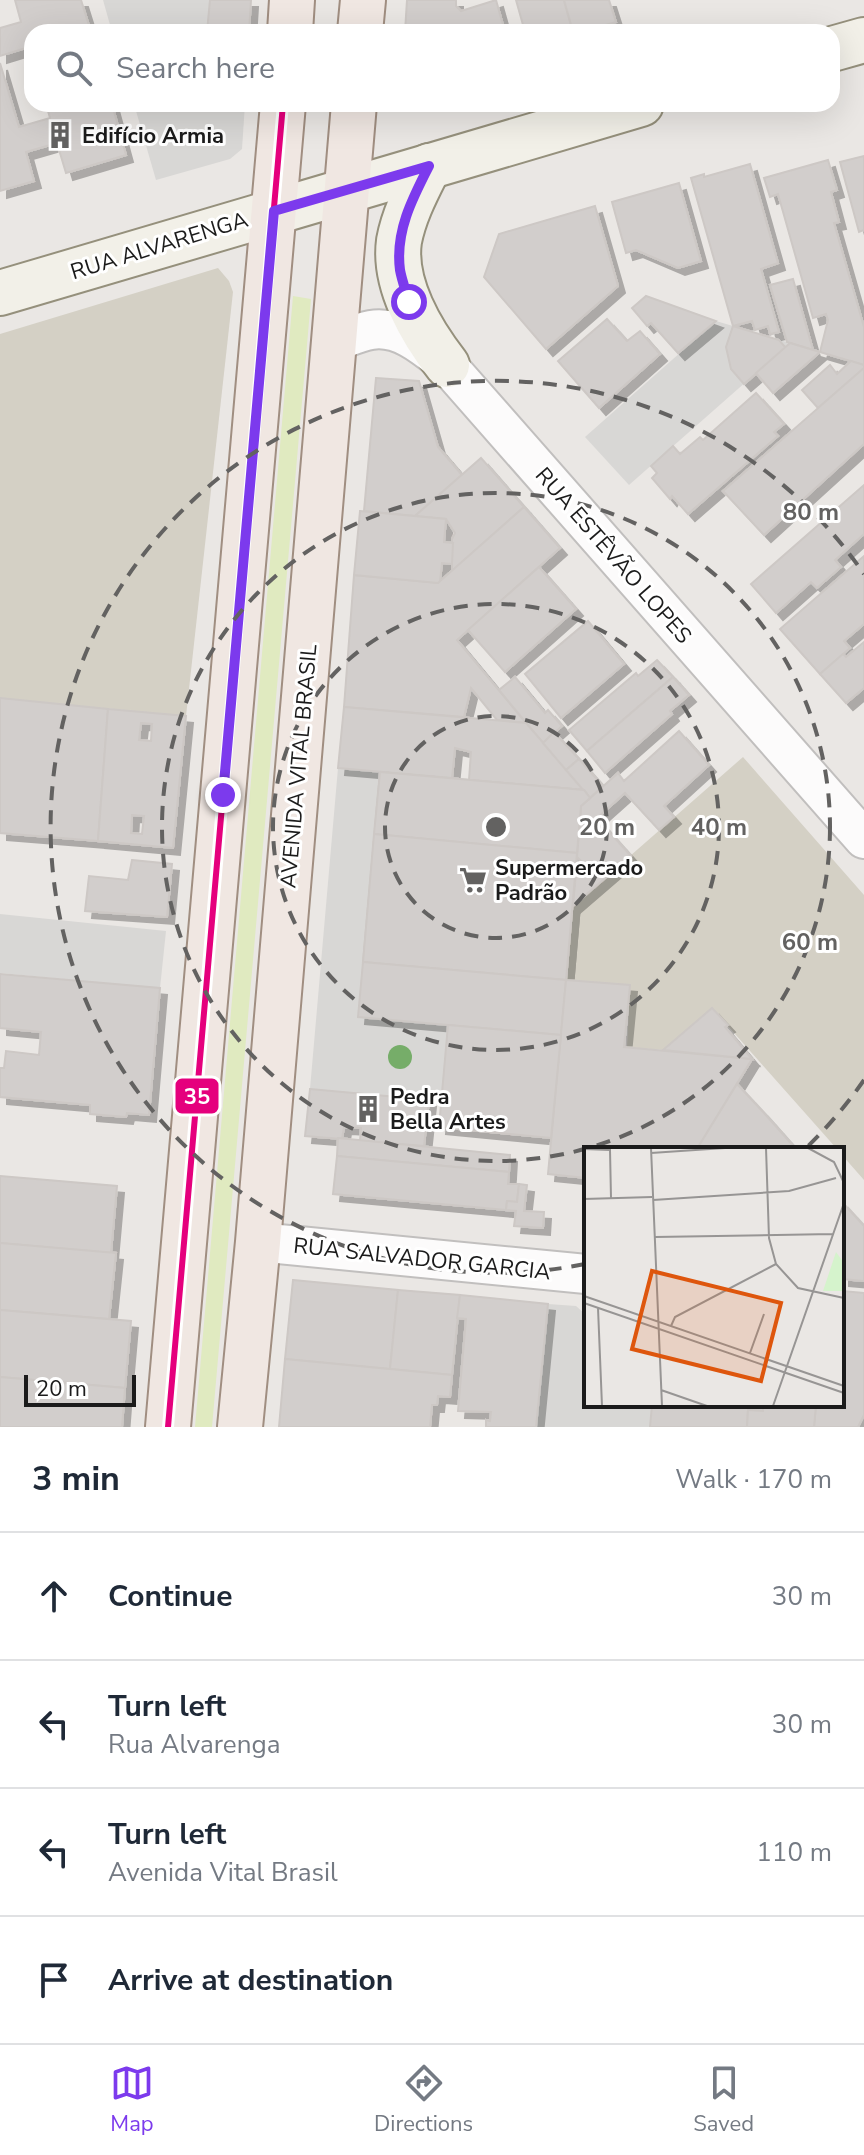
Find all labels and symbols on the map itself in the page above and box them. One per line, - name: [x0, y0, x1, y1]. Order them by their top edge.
- building icon: Edifício Armia: [45, 120, 75, 150]
- place label: Edifício Armia: [82, 121, 224, 151]
- street label: RUA ALVARENGA: [67, 205, 252, 287]
- route start: [391, 284, 427, 320]
- street label: RUA ESTÊVÃO LOPES: [528, 461, 698, 650]
- text: 80 m: [783, 496, 839, 528]
- street label: AVENIDA VITAL BRASIL: [273, 643, 325, 889]
- route end: [205, 777, 241, 813]
- text: 20 m: [579, 811, 635, 843]
- text: 40 m: [691, 811, 747, 843]
- centre of rings: [482, 813, 510, 841]
- place label: Supermercado Padrão: [495, 853, 643, 908]
- supermarket icon: Supermercado Padrão: [458, 865, 488, 895]
- text: 60 m: [782, 926, 838, 958]
- line badge: 35: [174, 1077, 220, 1115]
- text: 35: [184, 1082, 210, 1112]
- place label: Pedra Bella Artes: [390, 1082, 506, 1137]
- building icon: Pedra Bella Artes: [353, 1094, 383, 1124]
- inset map: [584, 1147, 844, 1407]
- street label: RUA SALVADOR GARCIA: [292, 1231, 552, 1287]
- scale bar: [24, 1371, 136, 1407]

